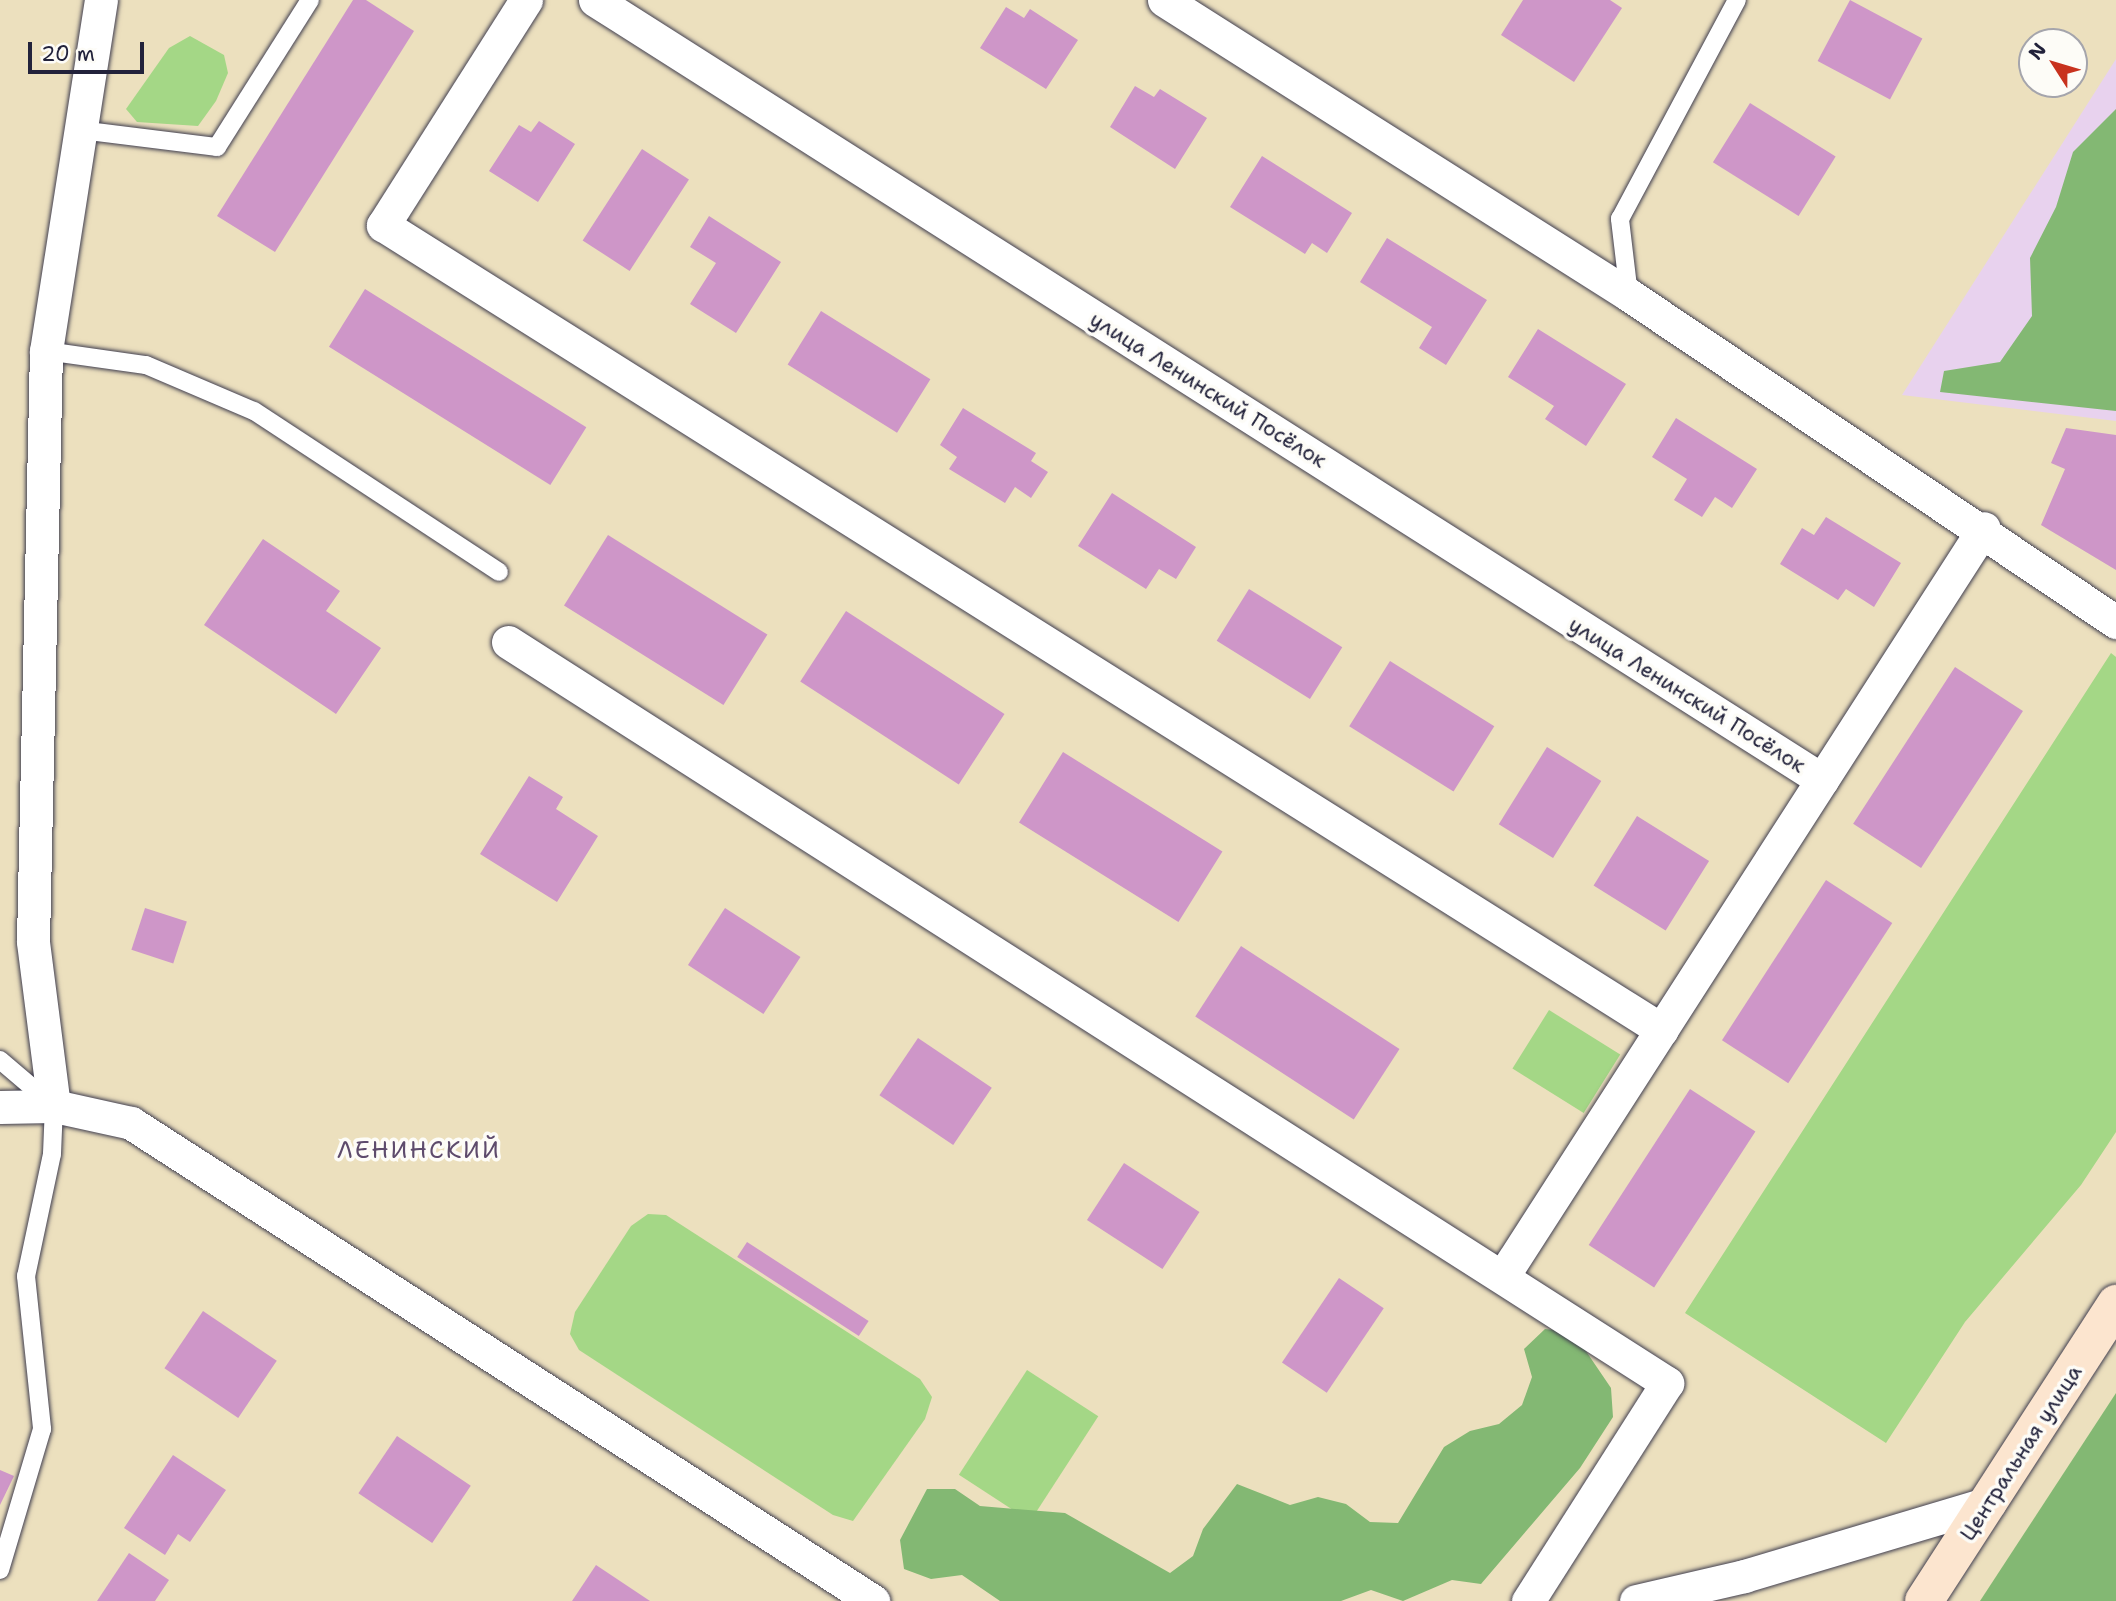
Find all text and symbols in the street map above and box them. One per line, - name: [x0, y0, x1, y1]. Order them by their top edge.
- scale bar: [32, 28, 147, 72]
- north arrow: [2018, 28, 2088, 98]
- text: N: [2023, 38, 2052, 65]
- text: 20 m: [41, 40, 95, 68]
- street label: улица Ленинский Посёлок: [1085, 307, 1331, 473]
- street label: улица Ленинский Посёлок: [1564, 612, 1810, 778]
- district label: ЛЕНИНСКИЙ: [338, 1137, 500, 1165]
- street label: Центральная улица: [1955, 1360, 2087, 1546]

